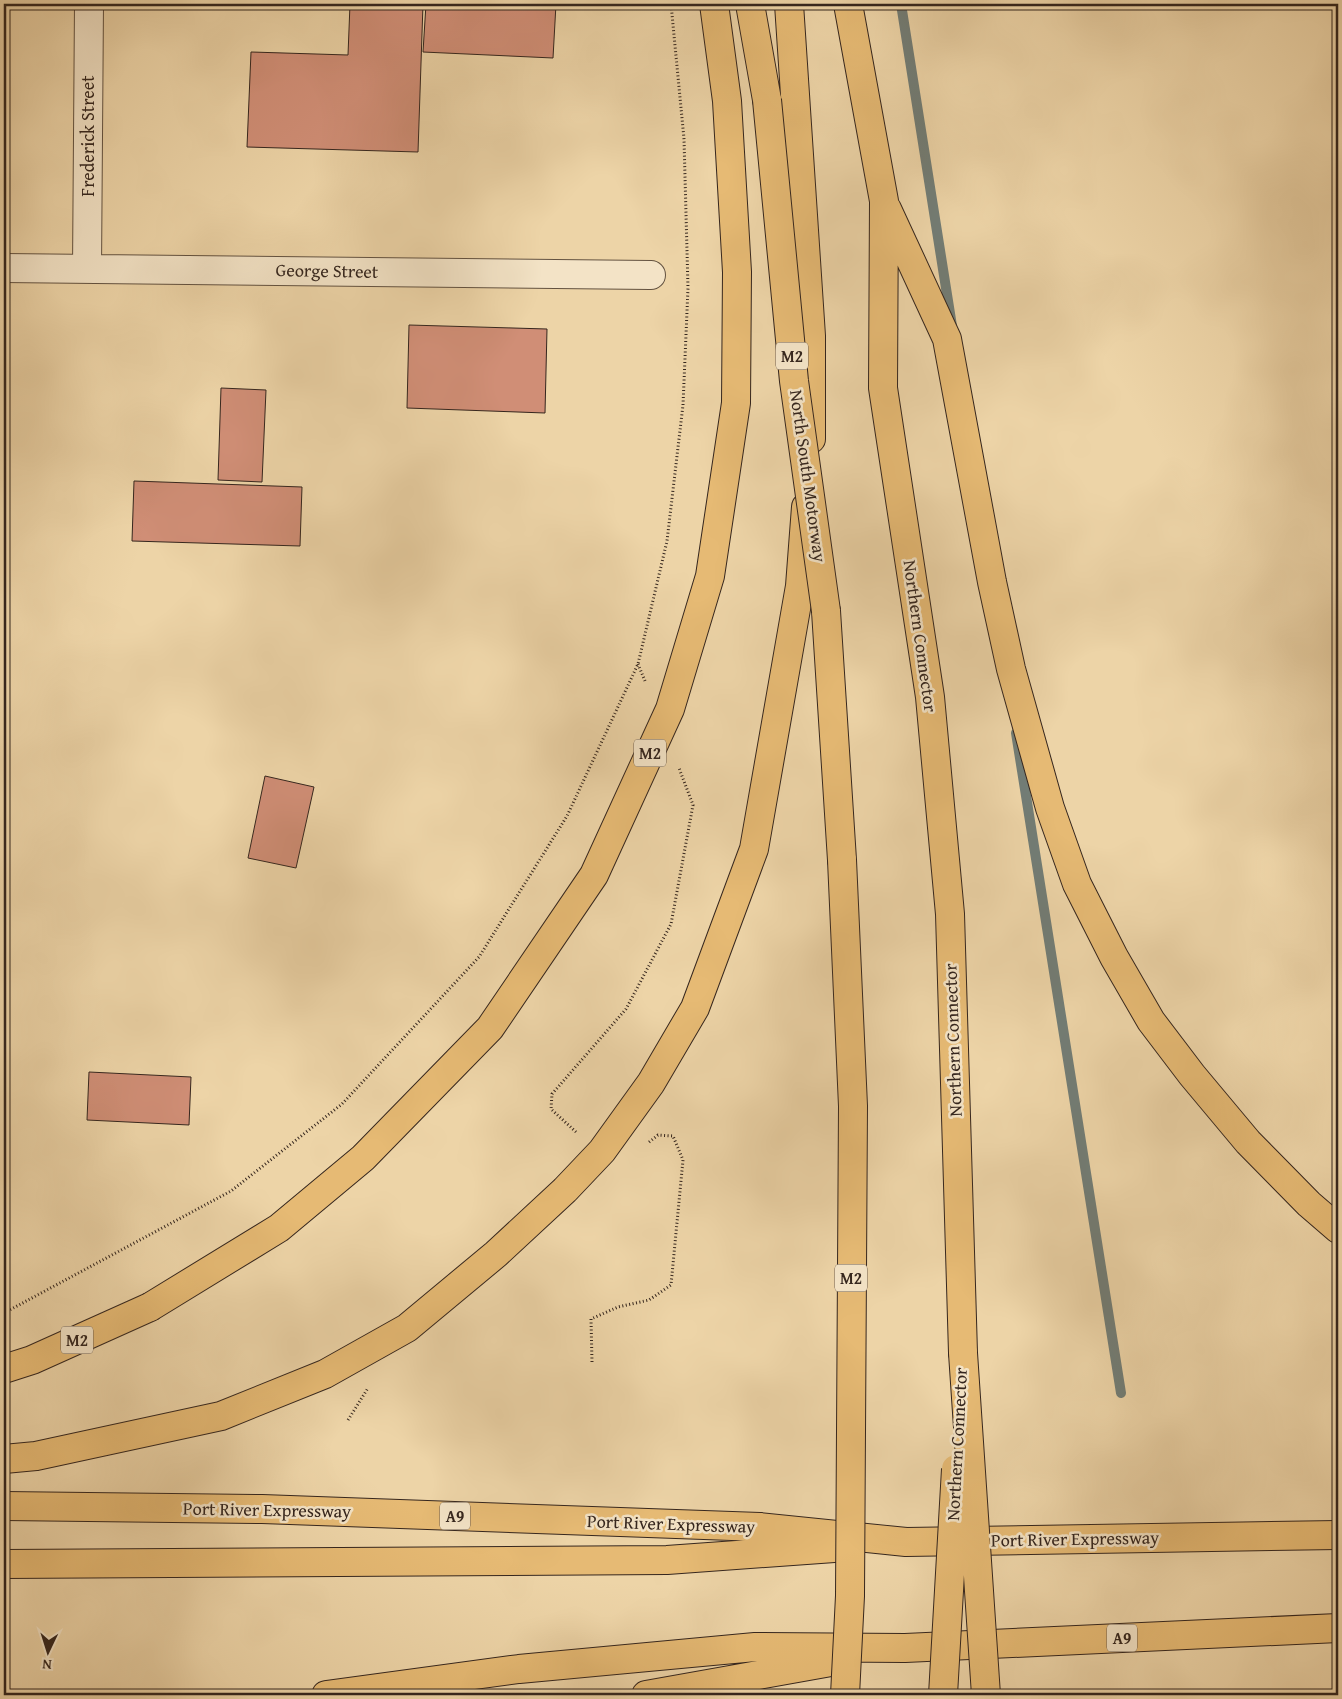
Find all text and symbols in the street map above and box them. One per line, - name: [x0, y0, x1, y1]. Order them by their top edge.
- street label: Frederick Street: [74, 75, 101, 197]
- street label: George Street: [275, 256, 379, 285]
- road number: M2: [776, 342, 808, 370]
- street label: North South Motorway: [783, 388, 834, 564]
- street label: Northern Connector: [896, 558, 945, 714]
- road number: M2: [634, 740, 666, 766]
- street label: Northern Connector: [936, 962, 969, 1117]
- road number: M2: [835, 1264, 867, 1292]
- road number: M2: [61, 1326, 93, 1354]
- street label: Northern Connector: [939, 1366, 974, 1521]
- street label: Port River Expressway: [183, 1495, 351, 1524]
- road number: A9: [440, 1502, 470, 1530]
- street label: Port River Expressway: [586, 1507, 756, 1540]
- street label: Port River Expressway: [991, 1524, 1159, 1553]
- road number: A9: [1107, 1625, 1137, 1652]
- north arrow: [22, 1626, 72, 1676]
- text: N: [41, 1655, 52, 1675]

